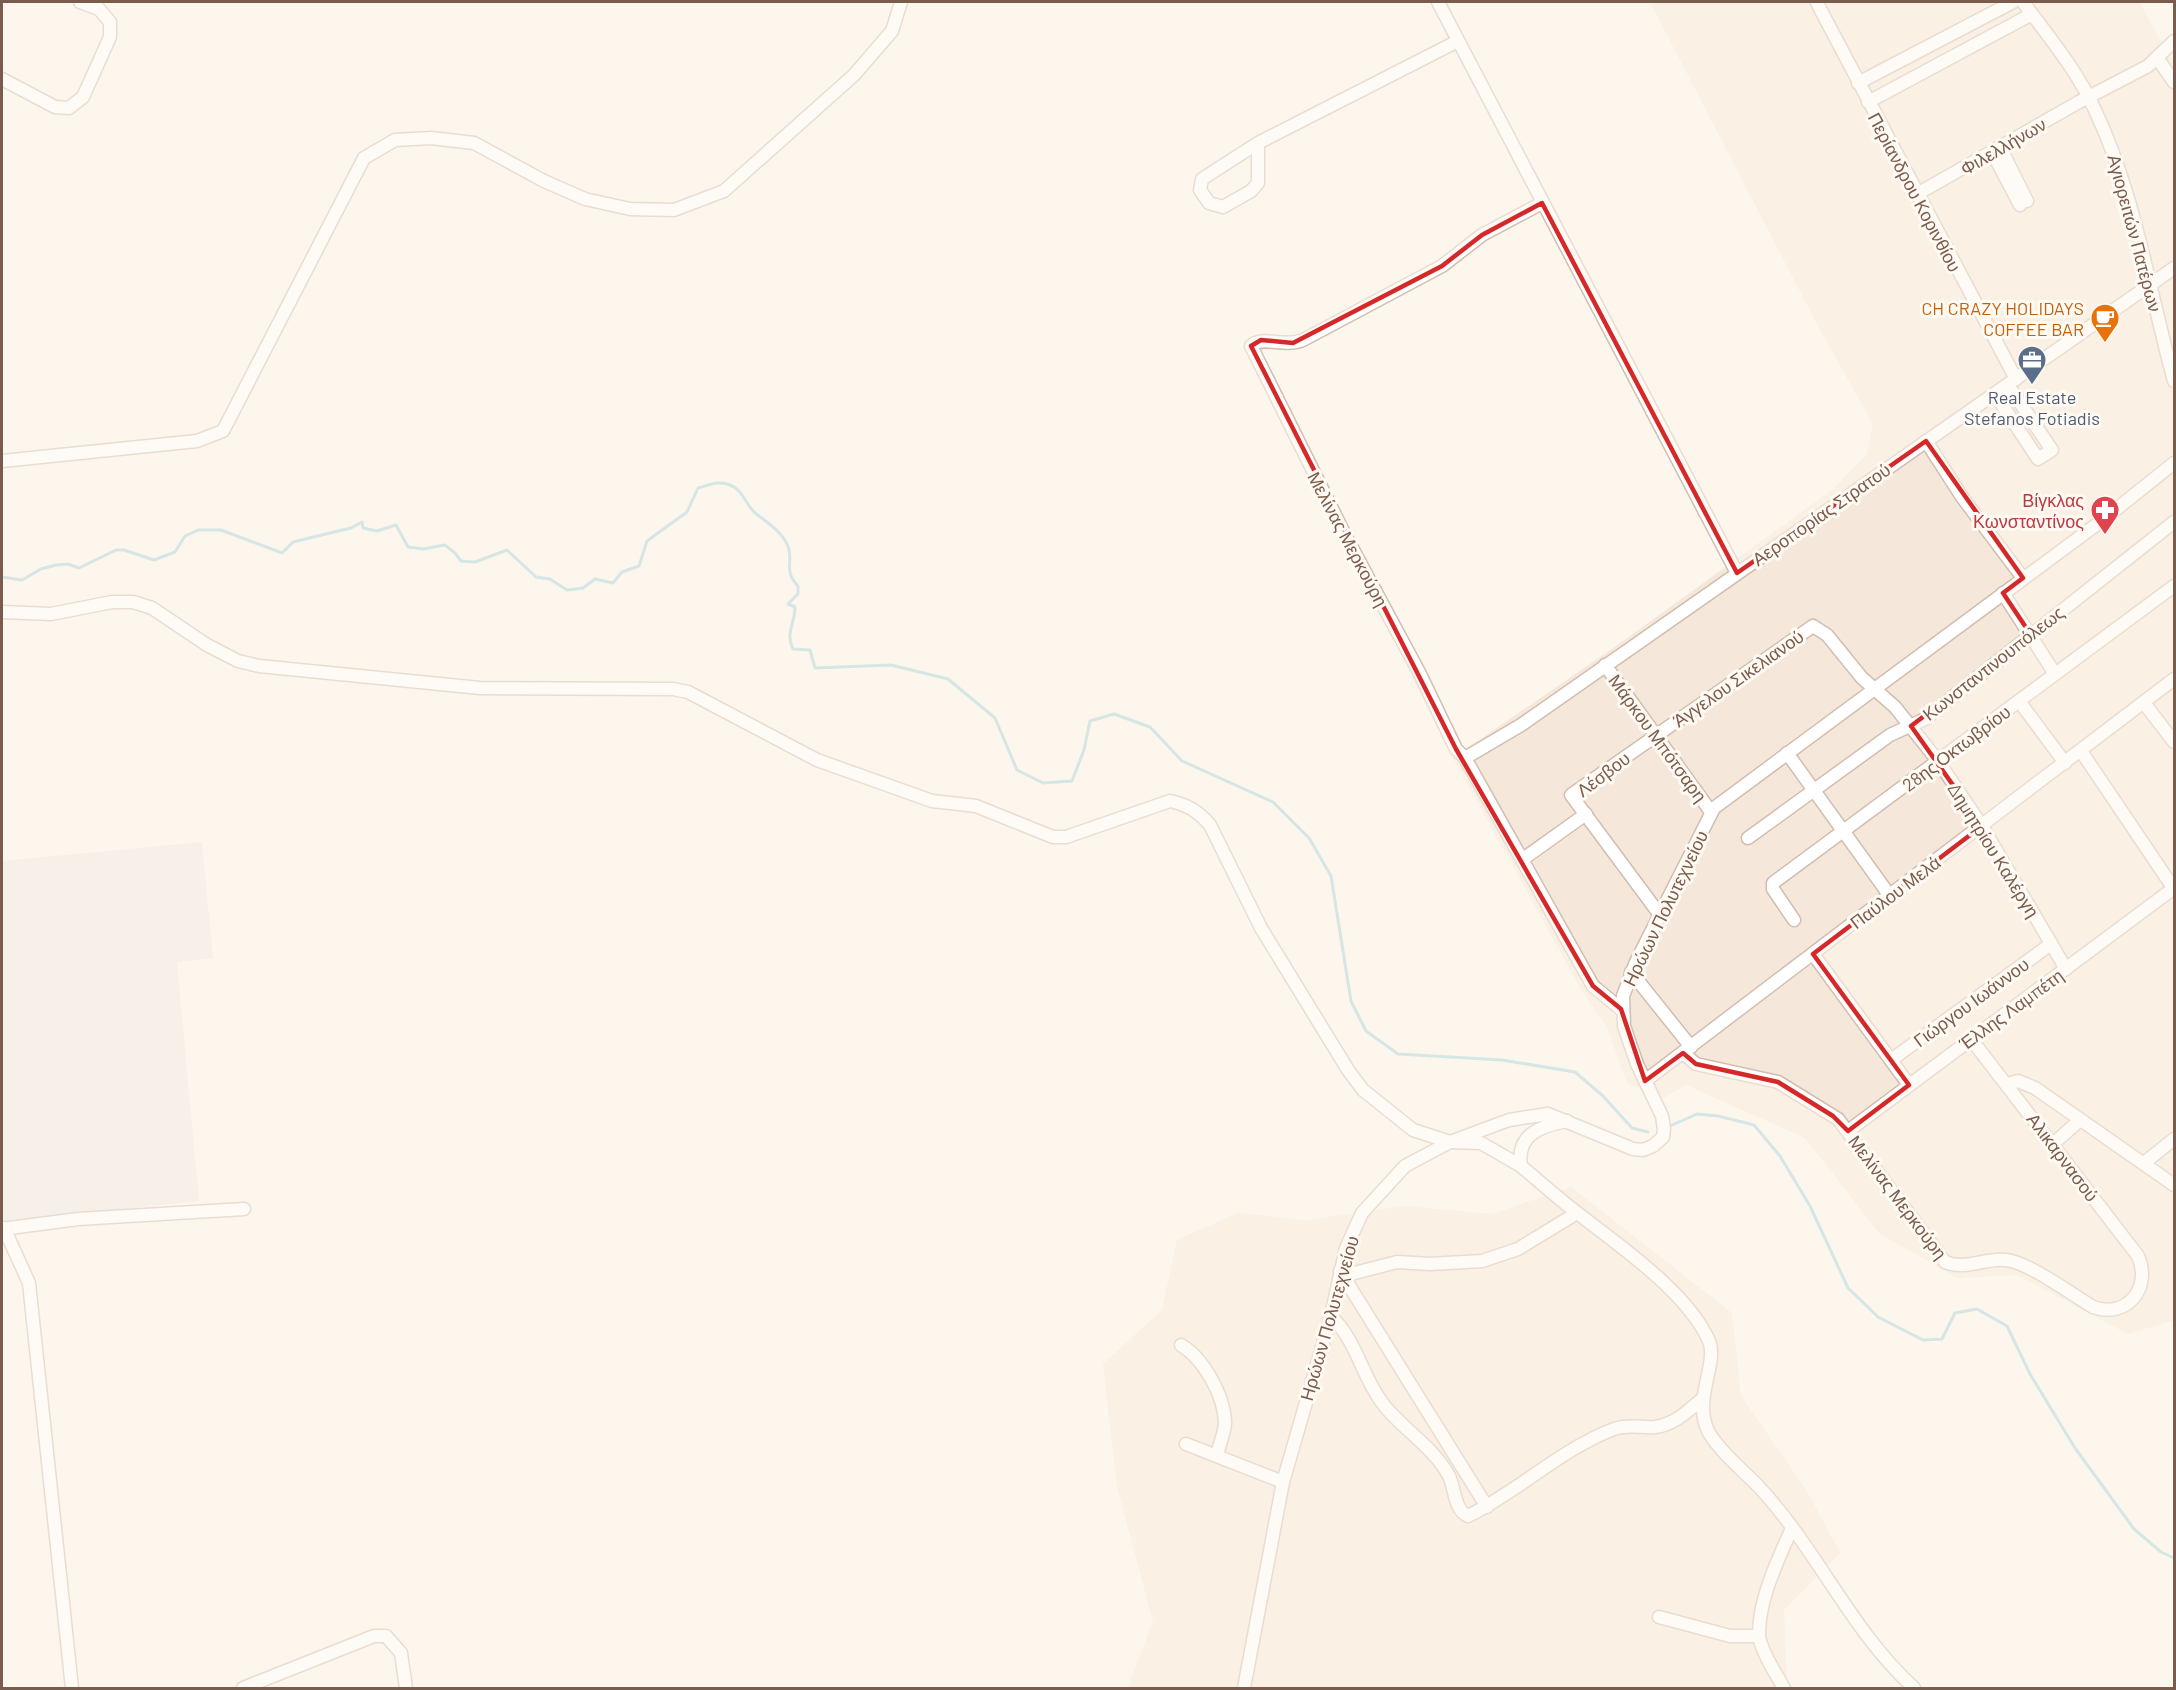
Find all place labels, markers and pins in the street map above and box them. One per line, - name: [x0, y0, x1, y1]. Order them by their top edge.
- place label: CH CRAZY HOLIDAYS COFFEE BAR: [1921, 297, 2084, 340]
- cafe icon: CH CRAZY HOLIDAYS COFFEE BAR: [2089, 302, 2121, 344]
- office icon: Real Estate Stefanos Fotiadis: [2016, 344, 2048, 386]
- place label: Real Estate Stefanos Fotiadis: [1964, 386, 2100, 429]
- place label: Βίγκλας Κωνσταντίνος: [1973, 489, 2084, 532]
- pharmacy icon: Βίγκλας Κωνσταντίνος: [2089, 494, 2121, 536]

